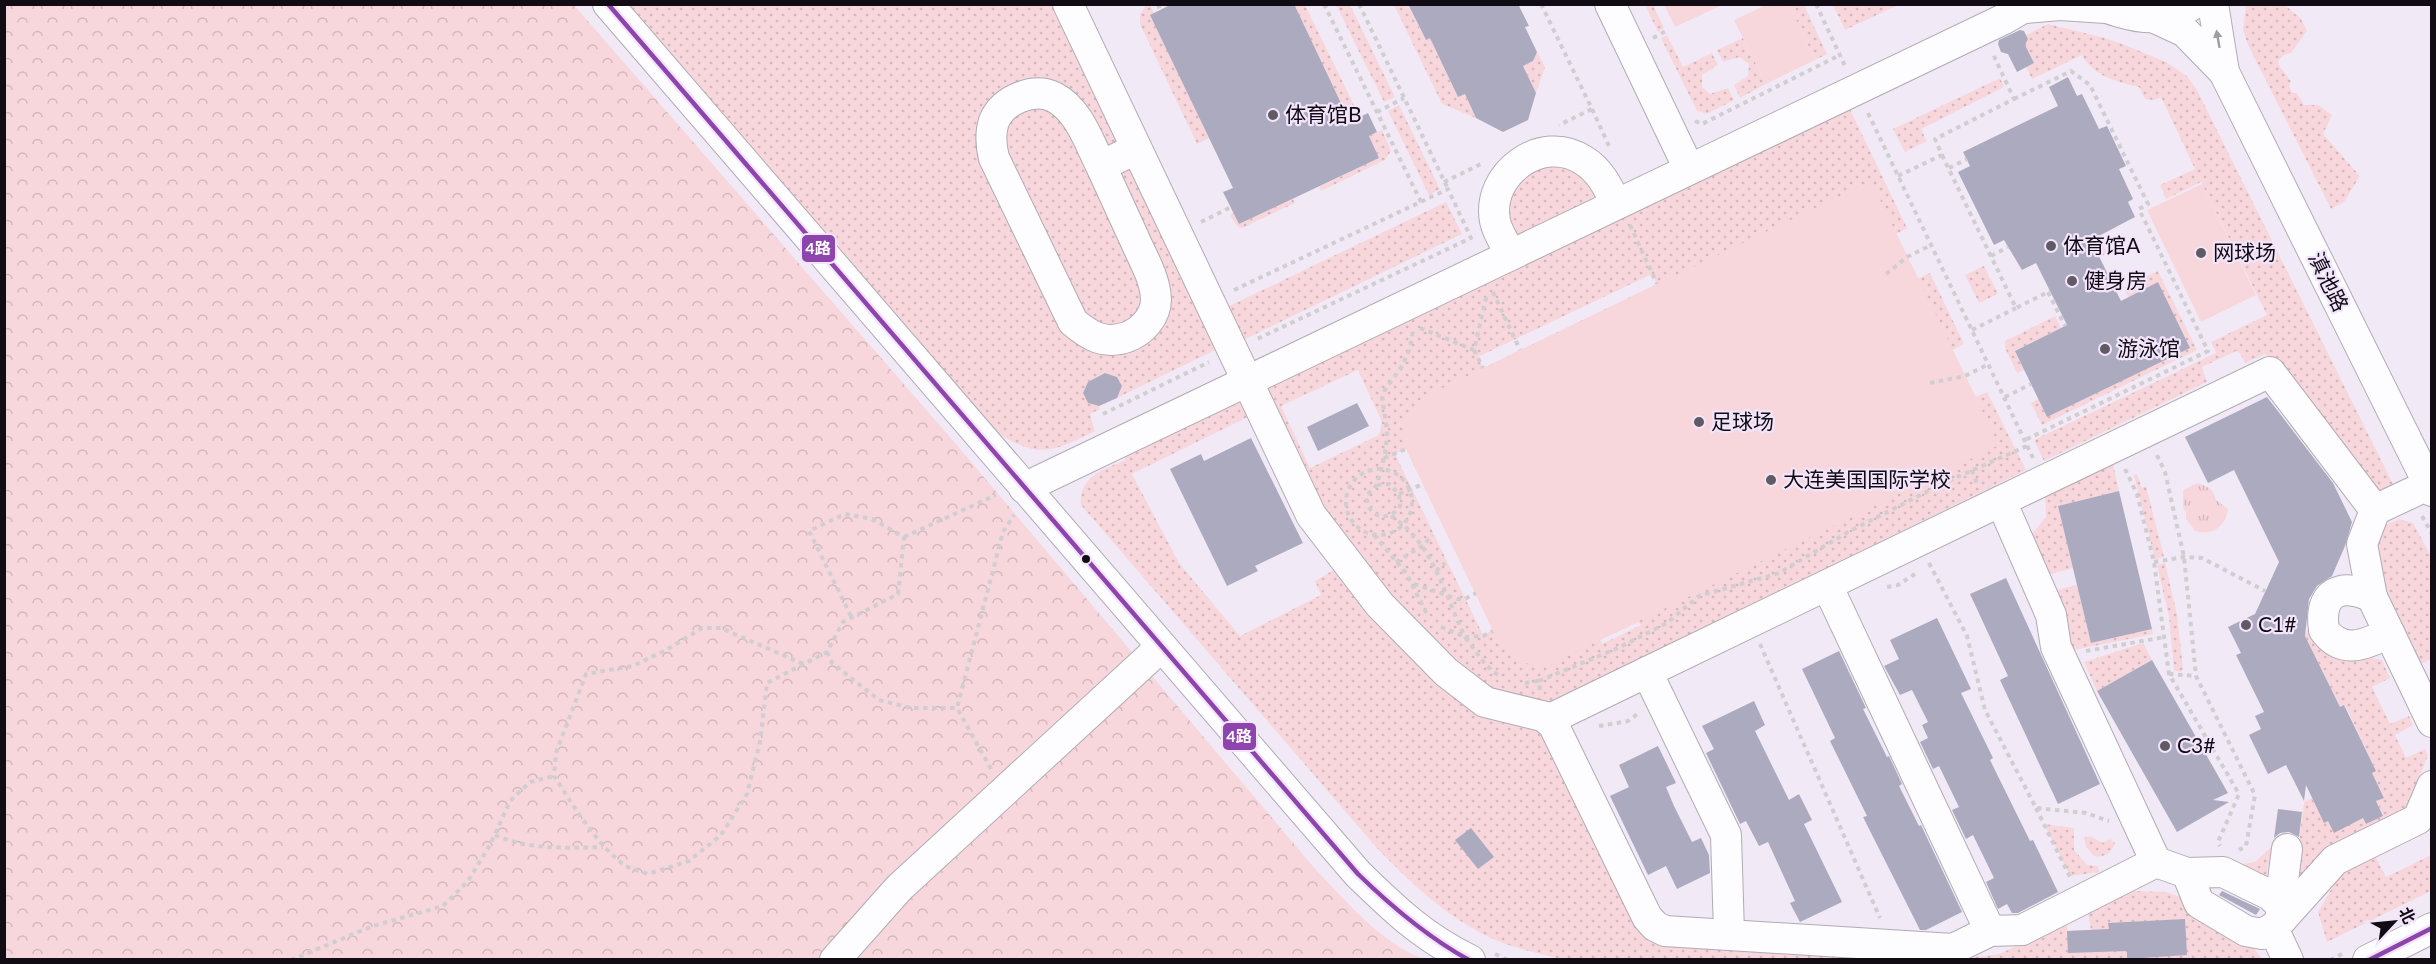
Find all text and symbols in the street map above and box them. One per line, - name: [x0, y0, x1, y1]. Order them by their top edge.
- one-way arrow: [2213, 29, 2222, 48]
- place label: 体育馆B: [1285, 101, 1362, 126]
- marker: 体育馆B: [1266, 108, 1280, 122]
- place label: 体育馆A: [2063, 232, 2141, 257]
- line badge: 4路: [801, 234, 836, 263]
- text: 4路: [805, 238, 831, 257]
- marker: 体育馆A: [2044, 239, 2058, 253]
- place label: 网球场: [2213, 239, 2276, 264]
- marker: 网球场: [2194, 246, 2208, 260]
- street label: 滇池路: [2304, 248, 2354, 315]
- place label: 健身房: [2084, 267, 2147, 292]
- marker: 健身房: [2065, 274, 2079, 288]
- place label: 游泳馆: [2117, 335, 2180, 360]
- marker: 游泳馆: [2098, 342, 2112, 356]
- place label: 足球场: [1711, 408, 1774, 433]
- marker: 足球场: [1692, 415, 1706, 429]
- place label: 大连美国国际学校: [1783, 466, 1951, 491]
- marker: 大连美国国际学校: [1764, 473, 1778, 487]
- unlabelled marker: [1080, 553, 1092, 565]
- place label: C1#: [2258, 611, 2296, 636]
- marker: C1#: [2239, 618, 2253, 632]
- line badge: 4路: [1222, 722, 1257, 751]
- text: 4路: [1226, 726, 1252, 745]
- place label: C3#: [2177, 732, 2215, 757]
- marker: C3#: [2158, 739, 2172, 753]
- north arrow: [2364, 892, 2424, 952]
- text: 北: [2396, 904, 2420, 927]

